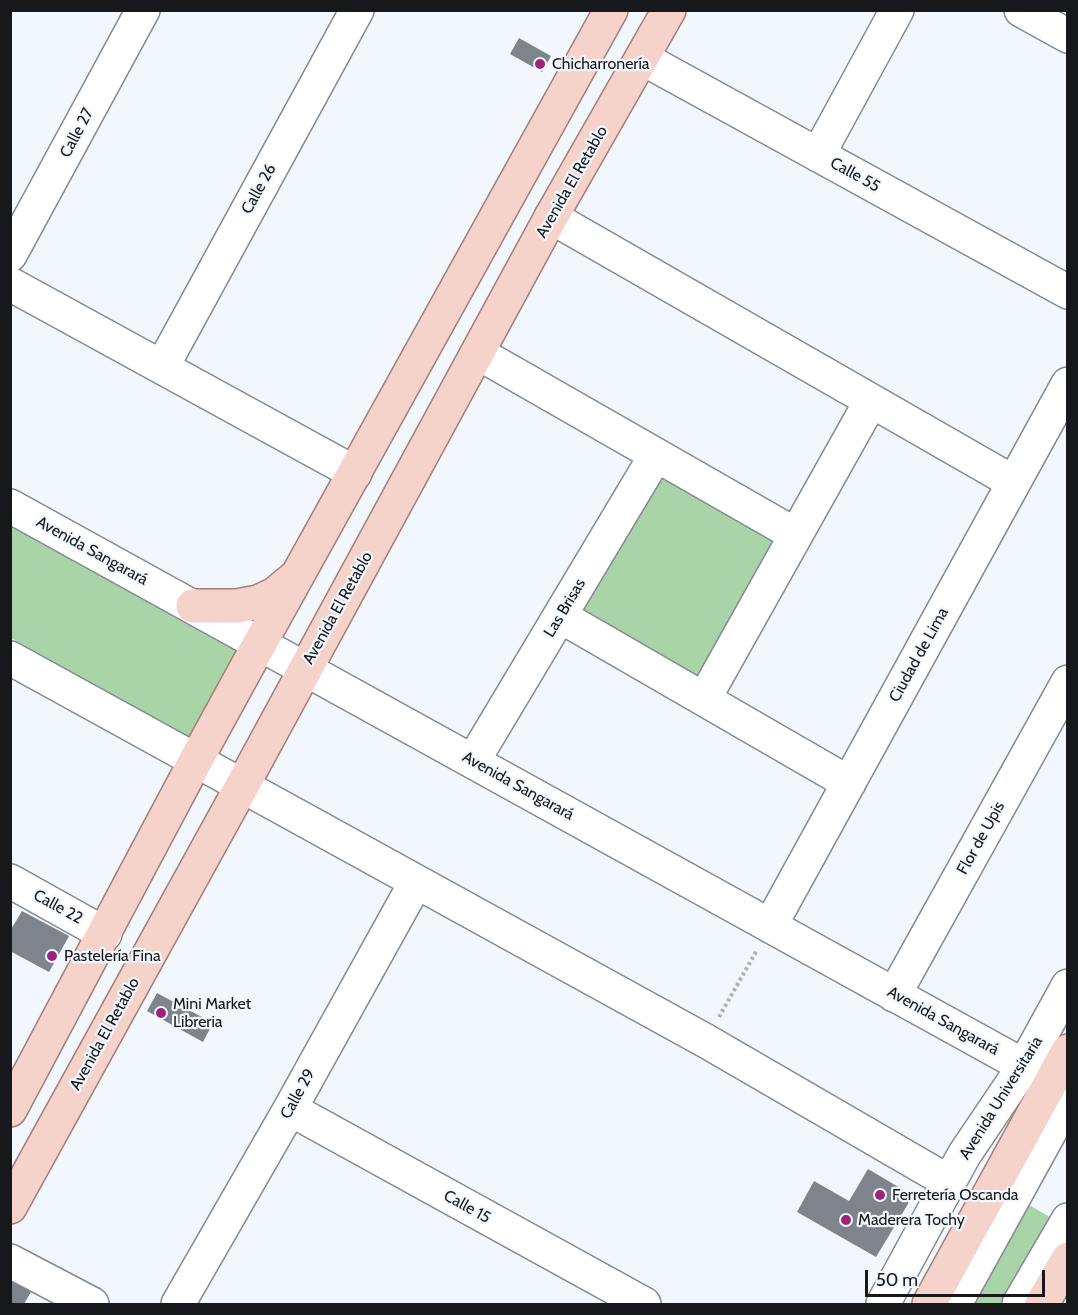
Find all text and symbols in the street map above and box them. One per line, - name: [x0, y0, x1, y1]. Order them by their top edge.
- place label: Chicharronería: [552, 54, 650, 74]
- marker: Chicharronería: [533, 57, 547, 71]
- street label: Calle 27: [56, 105, 98, 161]
- street label: Avenida El Retablo: [532, 123, 612, 241]
- street label: Calle 55: [827, 153, 883, 197]
- street label: Calle 26: [237, 161, 281, 217]
- street label: Avenida Sangarará: [33, 512, 151, 590]
- street label: Avenida El Retablo: [299, 548, 377, 668]
- street label: Las Brisas: [540, 575, 590, 641]
- street label: Ciudad de Lima: [885, 604, 953, 706]
- street label: Avenida Sangarará: [459, 747, 577, 825]
- street label: Flor de Upis: [953, 798, 1009, 878]
- street label: Calle 22: [30, 886, 86, 928]
- place label: Pastelería Fina: [64, 946, 161, 966]
- marker: Pastelería Fina: [45, 949, 59, 963]
- street label: Avenida El Retablo: [66, 974, 144, 1094]
- street label: Avenida Sangarará: [884, 982, 1002, 1060]
- place label: Mini Market Libreria: [173, 994, 251, 1032]
- marker: Mini Market Libreria: [154, 1006, 168, 1020]
- street label: Avenida Universitaria: [955, 1033, 1047, 1163]
- street label: Calle 29: [276, 1066, 320, 1122]
- place label: Ferretería Oscanda: [892, 1185, 1018, 1205]
- street label: Calle 15: [440, 1186, 494, 1228]
- marker: Ferretería Oscanda: [873, 1188, 887, 1202]
- place label: Maderera Tochy: [858, 1210, 965, 1230]
- marker: Maderera Tochy: [839, 1213, 853, 1227]
- scale bar: [868, 1258, 1048, 1296]
- text: 50 m: [876, 1269, 918, 1291]

